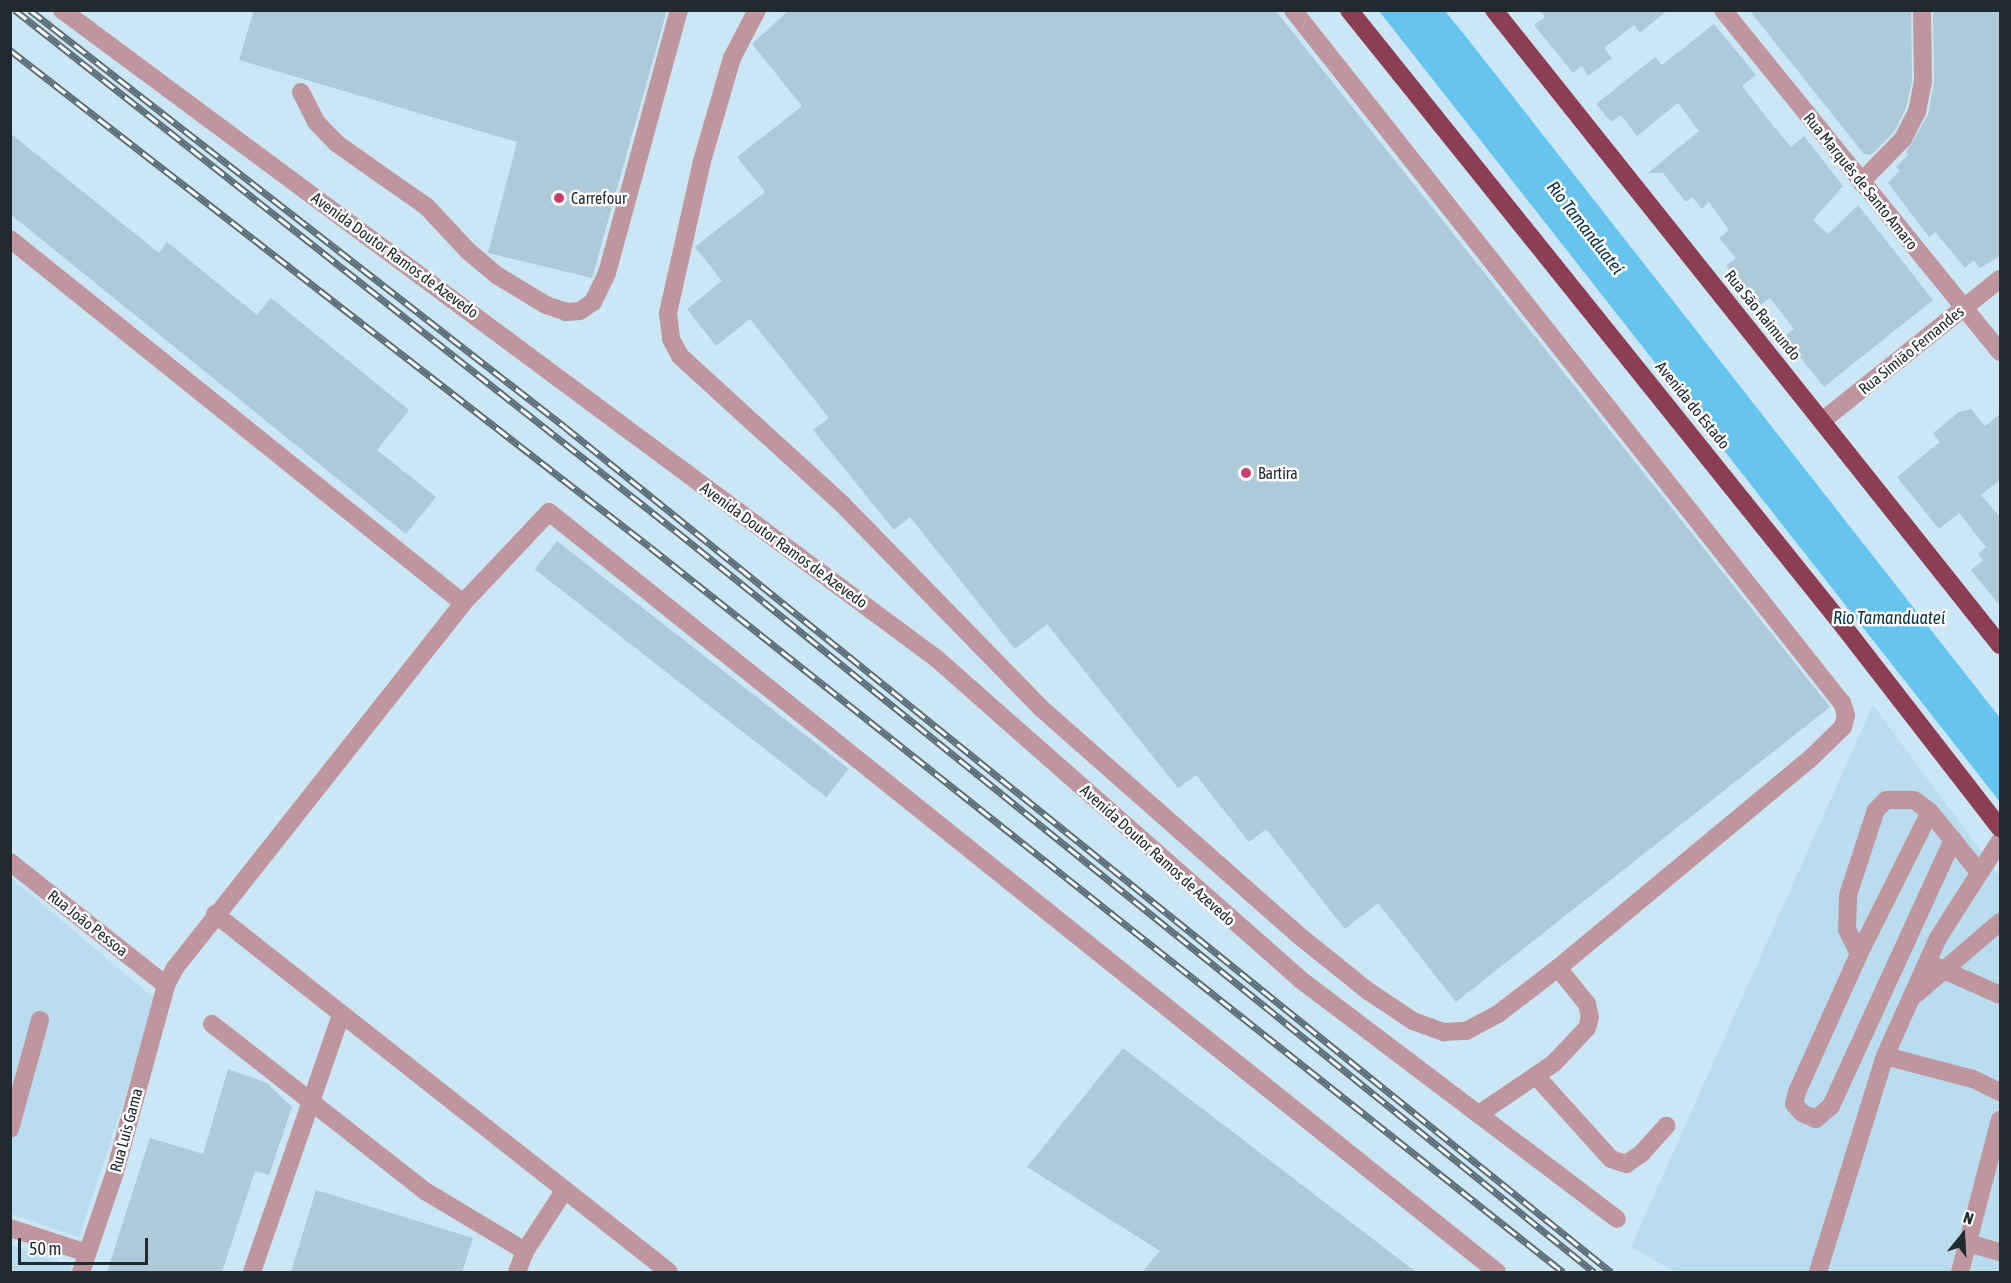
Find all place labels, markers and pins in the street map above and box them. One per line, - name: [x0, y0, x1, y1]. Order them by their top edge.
- place label: Carrefour: [571, 188, 627, 208]
- marker: Carrefour: [552, 191, 566, 205]
- place label: Bartira: [1258, 463, 1298, 483]
- marker: Bartira: [1239, 466, 1253, 480]

